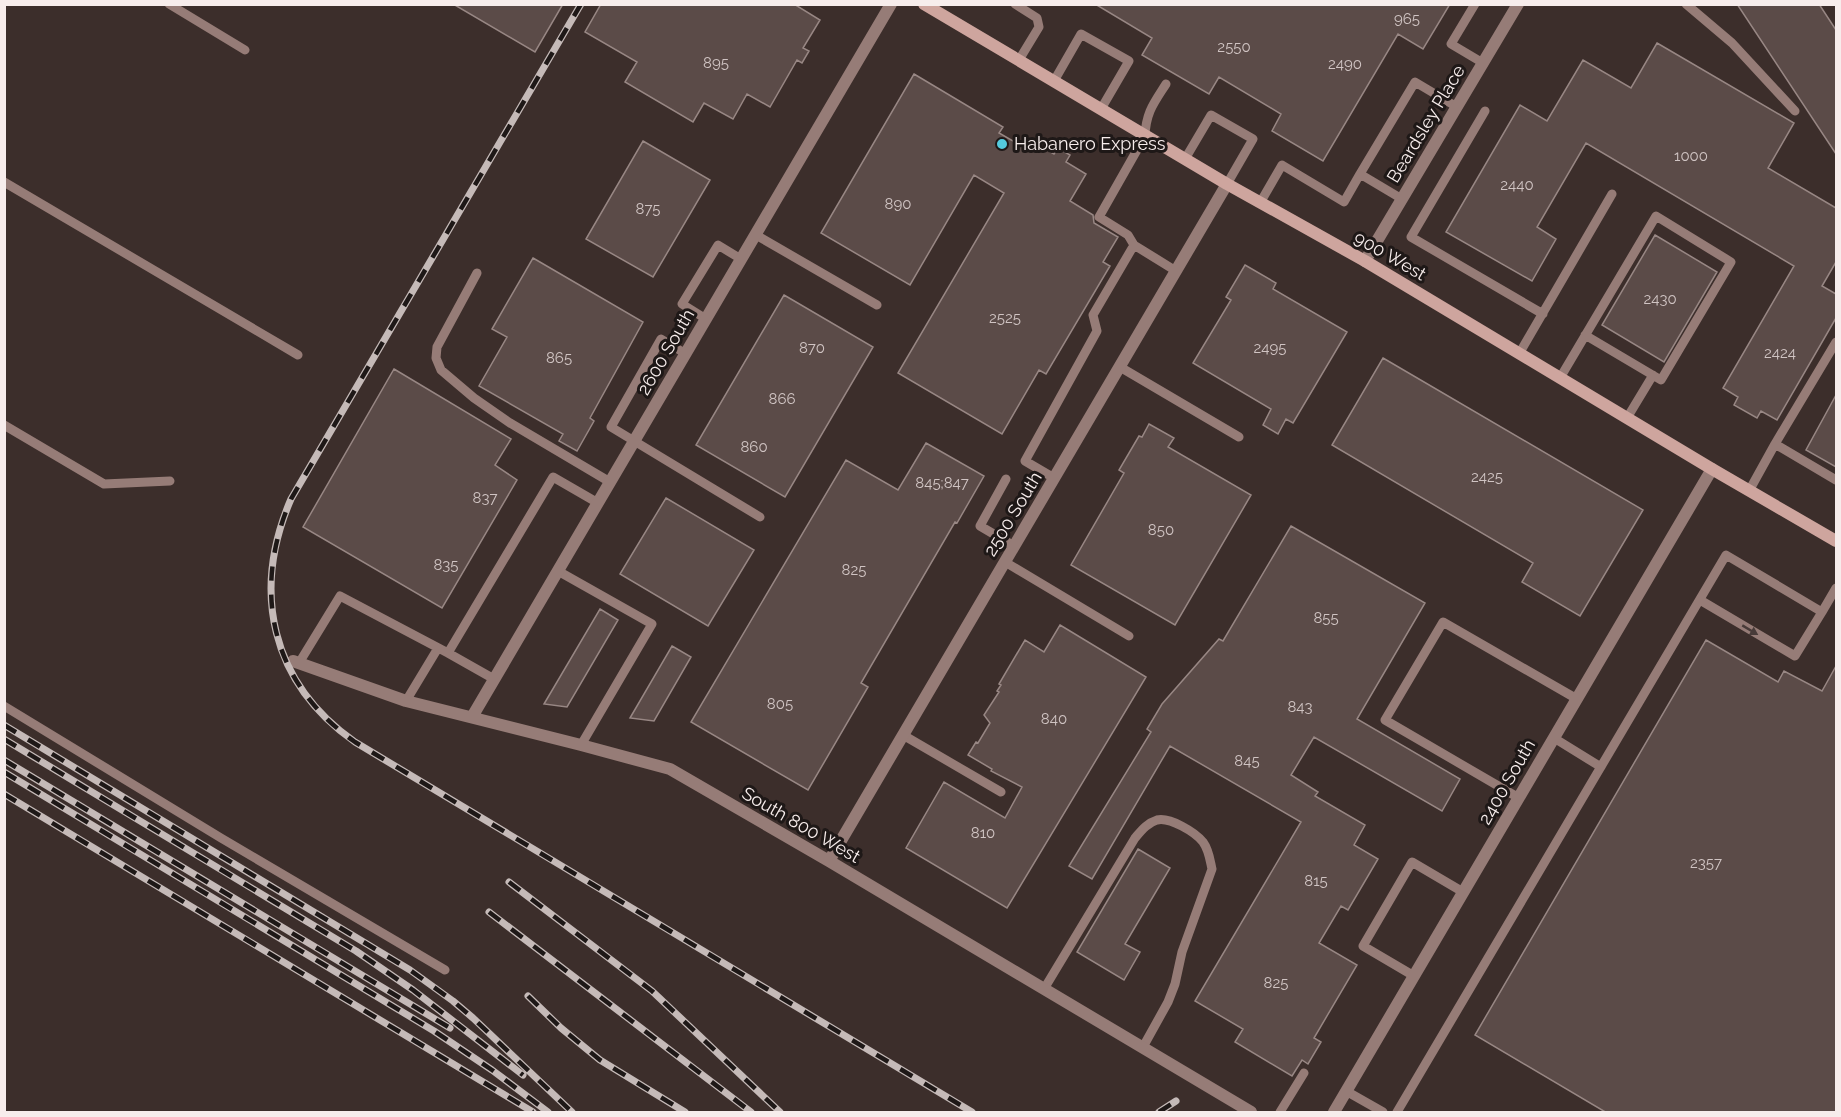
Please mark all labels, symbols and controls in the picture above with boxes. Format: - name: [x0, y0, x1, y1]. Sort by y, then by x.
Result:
- house number: 965: [1394, 10, 1420, 28]
- house number: 2550: [1217, 38, 1251, 56]
- house number: 895: [703, 54, 729, 72]
- house number: 2490: [1328, 55, 1362, 73]
- street label: Beardsley Place: [1382, 61, 1469, 186]
- place label: Habanero Express: [1014, 133, 1166, 154]
- marker: Habanero Express: [995, 137, 1009, 151]
- house number: 1000: [1674, 147, 1708, 165]
- house number: 2440: [1500, 176, 1534, 194]
- house number: 890: [885, 195, 911, 213]
- house number: 875: [636, 200, 660, 218]
- street label: 900 West: [1351, 227, 1430, 285]
- house number: 2430: [1643, 290, 1677, 308]
- street label: 2600 South: [633, 305, 699, 398]
- house number: 2525: [989, 309, 1021, 327]
- house number: 870: [799, 339, 825, 357]
- house number: 2495: [1254, 339, 1286, 357]
- house number: 2424: [1764, 344, 1796, 362]
- house number: 865: [546, 349, 572, 367]
- house number: 866: [769, 390, 796, 408]
- house number: 860: [740, 438, 768, 456]
- street label: 2500 South: [979, 468, 1046, 560]
- house number: 2425: [1471, 468, 1503, 486]
- house number: 845;847: [915, 474, 969, 492]
- house number: 837: [473, 489, 497, 507]
- house number: 850: [1148, 521, 1174, 539]
- house number: 835: [433, 556, 459, 574]
- house number: 825: [842, 561, 866, 579]
- house number: 855: [1313, 609, 1339, 627]
- one-way arrow: [1742, 624, 1758, 635]
- house number: 805: [767, 695, 793, 713]
- house number: 843: [1287, 698, 1313, 716]
- house number: 840: [1041, 710, 1067, 728]
- street label: 2400 South: [1474, 735, 1539, 828]
- house number: 845: [1234, 752, 1260, 770]
- street label: South 800 West: [738, 782, 864, 867]
- house number: 810: [971, 824, 995, 842]
- house number: 2357: [1690, 854, 1722, 872]
- house number: 815: [1304, 872, 1328, 890]
- house number: 825: [1264, 974, 1288, 992]

